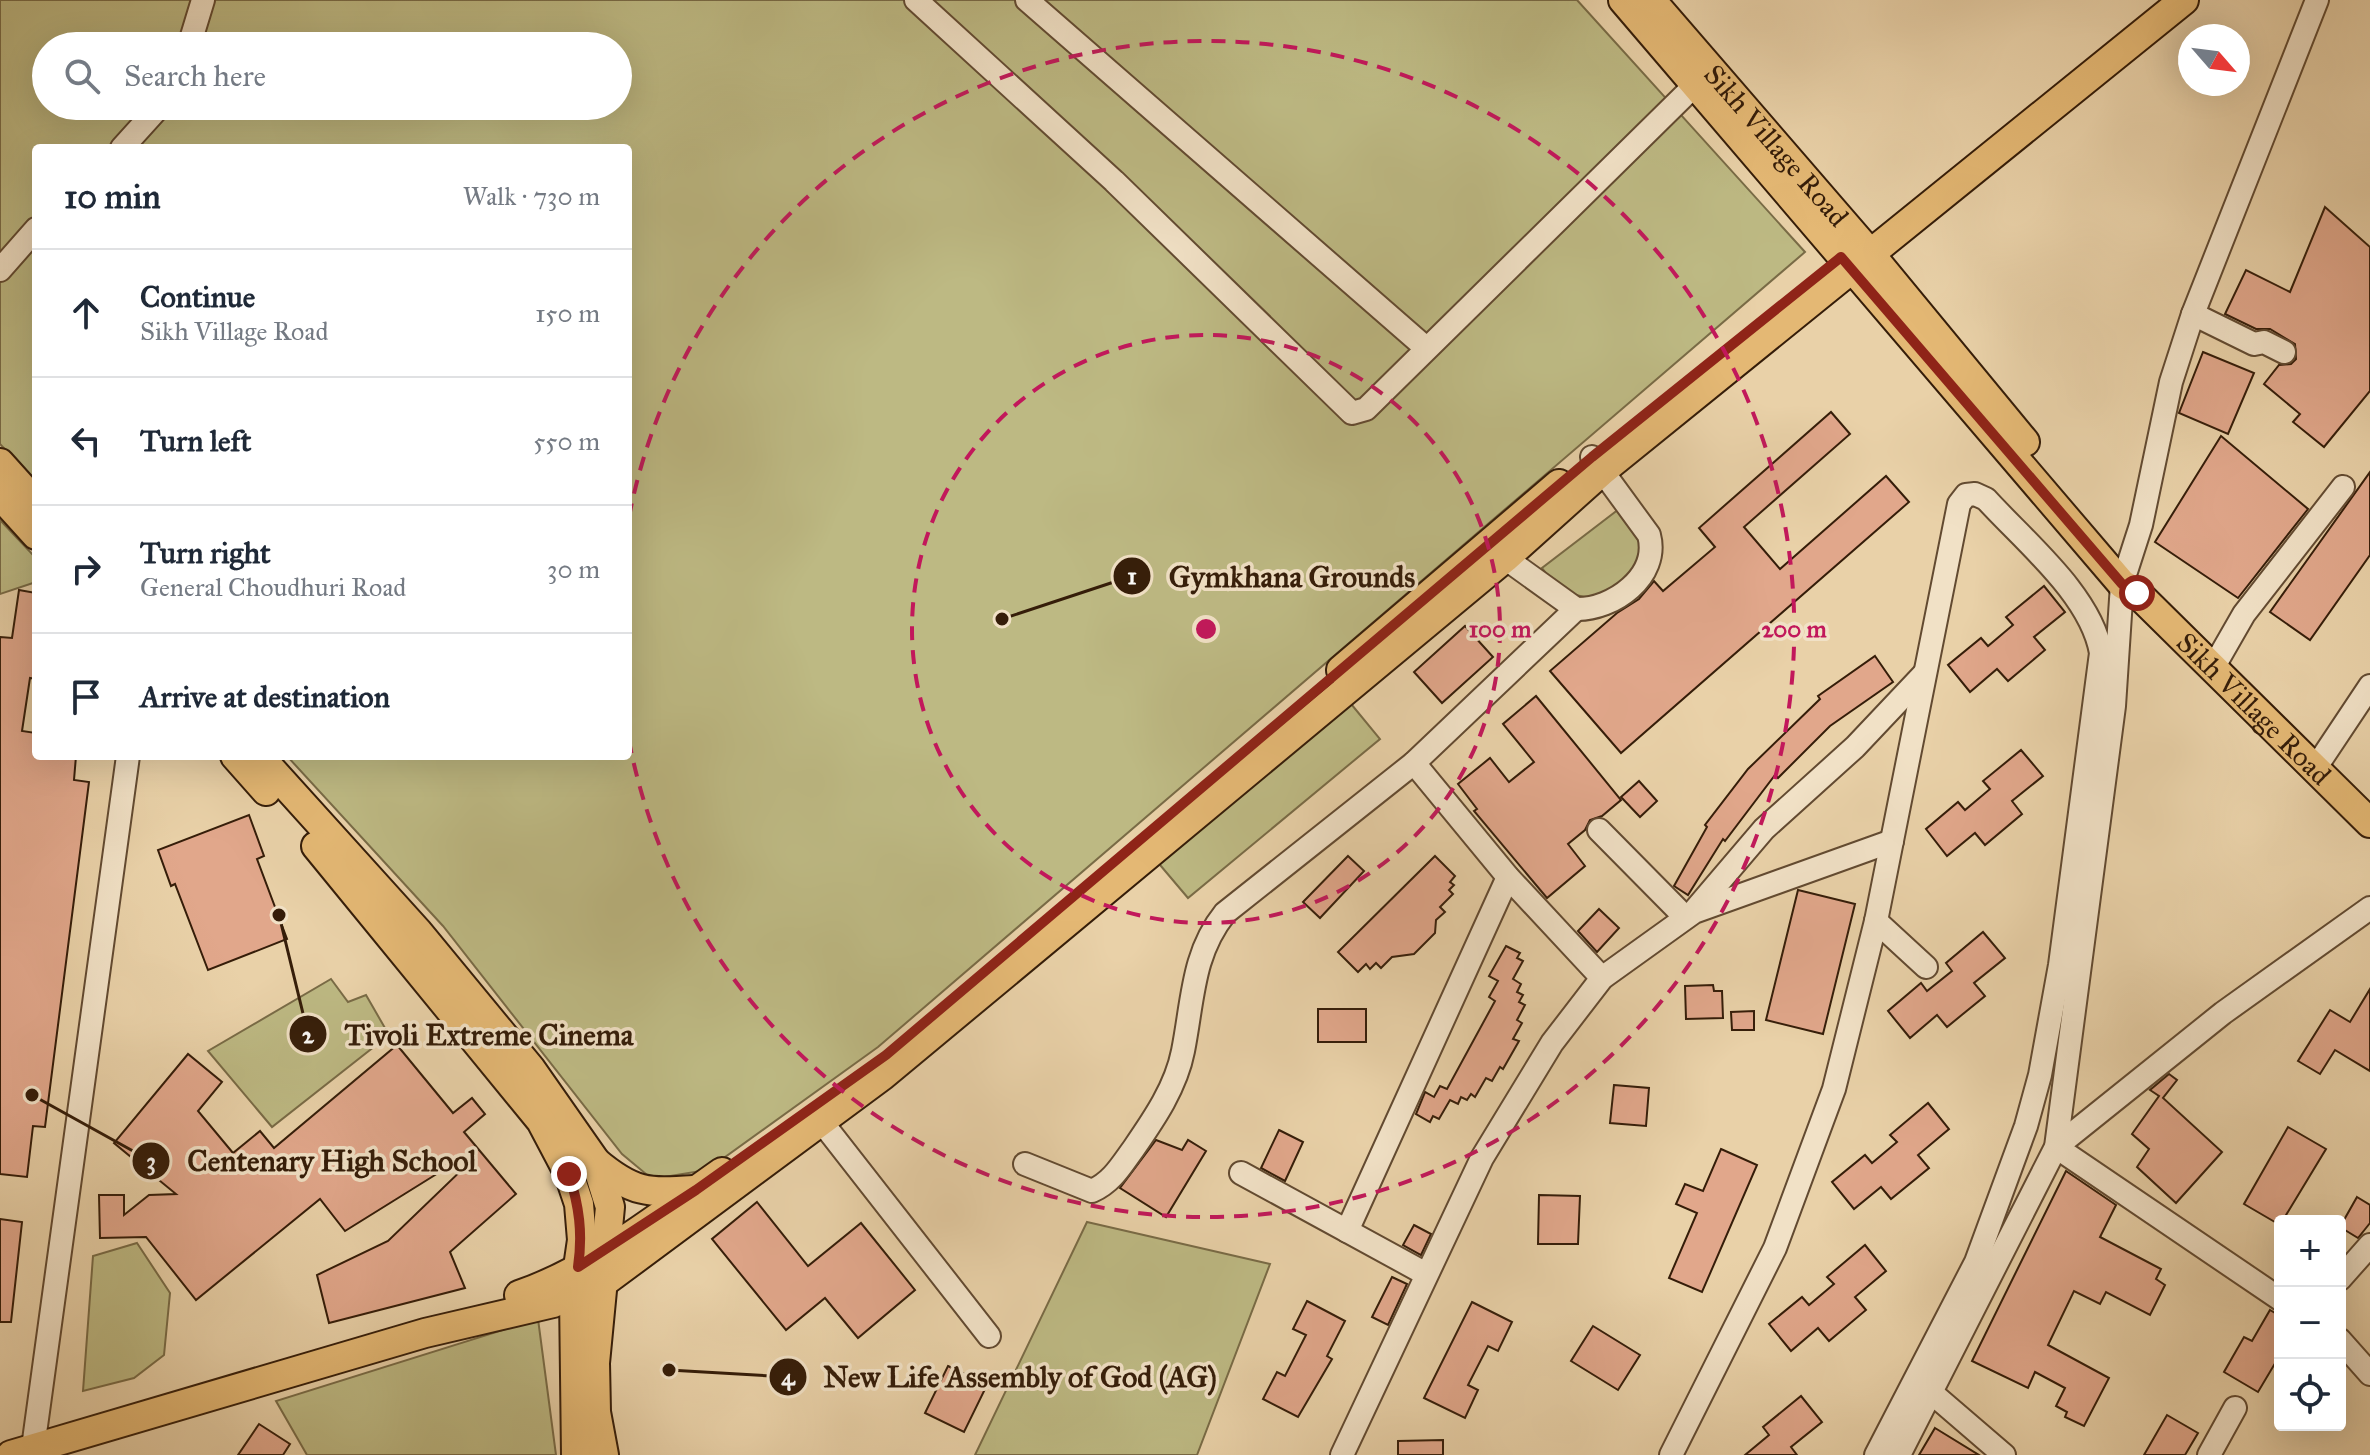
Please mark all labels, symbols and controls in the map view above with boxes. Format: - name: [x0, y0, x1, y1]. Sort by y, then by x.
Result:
- north arrow: [2178, 24, 2250, 96]
- search box: [32, 32, 632, 120]
- icon: search: [60, 54, 104, 98]
- street label: Sikh Village Road: [1697, 57, 1856, 234]
- text: Search here: [124, 58, 266, 94]
- text: 10 min: [64, 176, 161, 217]
- text: Walk · 730 m: [463, 180, 600, 212]
- text: Continue: [140, 279, 255, 315]
- icon: ahead: [64, 291, 108, 335]
- text: 150 m: [535, 297, 600, 329]
- text: Sikh Village Road: [140, 315, 328, 347]
- icon: left: [64, 419, 108, 463]
- text: Turn left: [140, 423, 251, 459]
- text: 550 m: [533, 425, 600, 457]
- text: Turn right: [140, 535, 271, 571]
- icon: right: [64, 547, 108, 591]
- callout: Gymkhana Grounds: [1112, 549, 1431, 603]
- text: 30 m: [547, 553, 600, 585]
- text: Gymkhana Grounds: [1169, 559, 1415, 595]
- text: 1: [1127, 561, 1137, 591]
- text: General Choudhuri Road: [140, 571, 406, 603]
- route start: [2119, 575, 2155, 611]
- text: 100 m: [1469, 614, 1532, 644]
- text: 200 m: [1761, 614, 1827, 644]
- centre of rings: [1192, 615, 1220, 643]
- street label: Sikh Village Road: [2169, 625, 2338, 793]
- icon: arrive: [64, 675, 108, 719]
- text: Arrive at destination: [140, 679, 390, 715]
- callout: Tivoli Extreme Cinema: [288, 1007, 649, 1061]
- text: Tivoli Extreme Cinema: [344, 1017, 635, 1053]
- text: 2: [302, 1020, 315, 1050]
- callout: Centenary High School: [131, 1134, 492, 1188]
- text: Centenary High School: [187, 1143, 478, 1179]
- text: 3: [146, 1146, 156, 1176]
- route end: [551, 1156, 587, 1192]
- map controls: [2274, 1215, 2346, 1431]
- button: +: [2274, 1215, 2346, 1287]
- button: −: [2274, 1287, 2346, 1359]
- callout: New Life Assembly of God (AG): [768, 1350, 1233, 1404]
- text: New Life Assembly of God (AG): [823, 1359, 1217, 1396]
- button: locate: [2274, 1359, 2346, 1431]
- text: 4: [781, 1362, 796, 1392]

